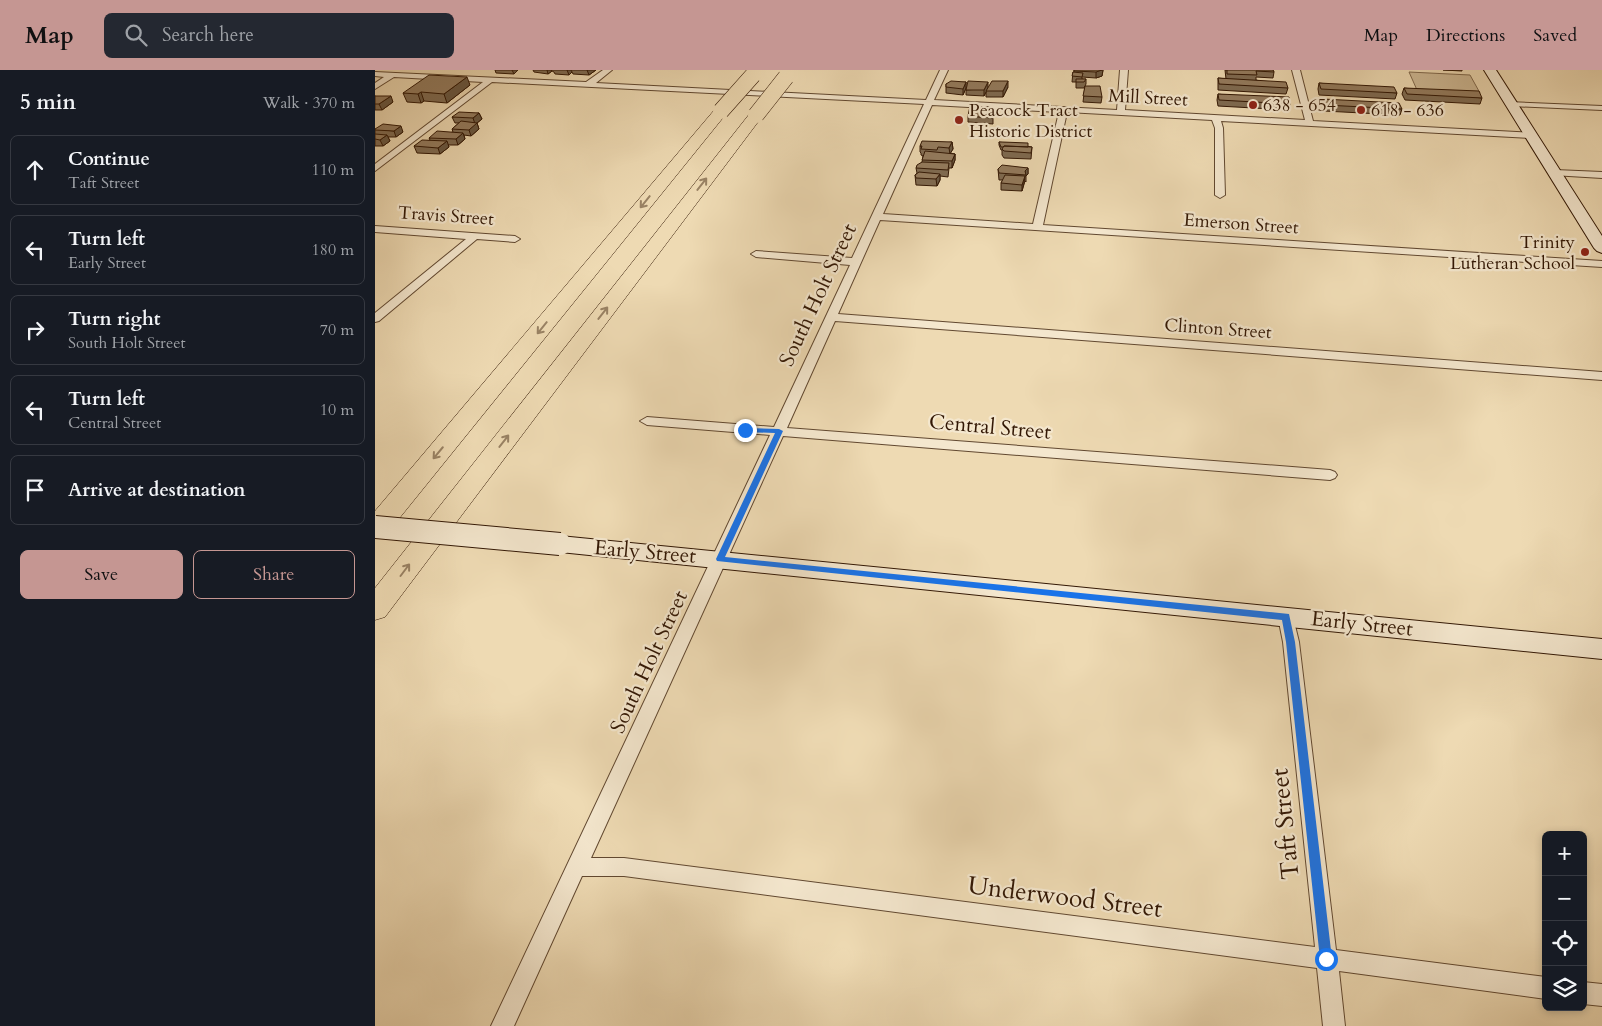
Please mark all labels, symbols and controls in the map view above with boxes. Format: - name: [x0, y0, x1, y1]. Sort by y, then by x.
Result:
- search box: [104, 13, 454, 58]
- text: Map: [25, 19, 74, 52]
- icon: search: [122, 21, 150, 49]
- text: Search here: [162, 22, 254, 48]
- text: Map: [1364, 23, 1398, 48]
- text: Directions: [1426, 23, 1505, 48]
- text: Saved: [1533, 23, 1577, 48]
- street label: Mill Street: [1108, 83, 1189, 113]
- text: 5 min: [20, 88, 76, 117]
- text: Walk · 370 m: [263, 92, 355, 114]
- place label: 638 - 654: [1263, 93, 1336, 118]
- place label: Peacock Tract Historic District: [969, 98, 1092, 144]
- place label: 618 - 636: [1371, 98, 1444, 123]
- marker: 638 - 654: [1247, 99, 1259, 111]
- marker: 618 - 636: [1355, 104, 1367, 116]
- marker: Peacock Tract Historic District: [953, 114, 965, 126]
- text: Continue: [68, 146, 150, 172]
- icon: ahead: [21, 156, 49, 184]
- text: 110 m: [312, 159, 354, 181]
- text: Taft Street: [68, 172, 139, 194]
- one-way arrow: [697, 178, 708, 191]
- one-way arrow: [639, 196, 650, 209]
- street label: Travis Street: [397, 200, 495, 232]
- street label: Emerson Street: [1183, 208, 1300, 241]
- street label: South Holt Street: [772, 219, 864, 371]
- text: Turn left: [68, 226, 145, 252]
- place label: Trinity Lutheran School: [1450, 230, 1575, 276]
- icon: left: [21, 236, 49, 264]
- text: 180 m: [312, 239, 354, 261]
- marker: Trinity Lutheran School: [1579, 246, 1591, 258]
- text: Early Street: [68, 252, 146, 274]
- text: Turn right: [68, 306, 160, 332]
- one-way arrow: [598, 306, 608, 320]
- street label: Clinton Street: [1164, 313, 1273, 345]
- icon: right: [21, 316, 49, 344]
- text: 70 m: [320, 319, 354, 341]
- one-way arrow: [536, 321, 547, 334]
- text: South Holt Street: [68, 332, 186, 354]
- text: Turn left: [68, 386, 145, 412]
- icon: left: [21, 396, 49, 424]
- text: 10 m: [320, 399, 354, 421]
- street label: Central Street: [928, 407, 1053, 447]
- text: Central Street: [68, 412, 161, 434]
- route end: [734, 419, 757, 442]
- one-way arrow: [498, 435, 509, 448]
- one-way arrow: [432, 446, 443, 459]
- icon: arrive: [21, 476, 49, 504]
- text: Arrive at destination: [68, 477, 245, 503]
- street label: Early Street: [593, 533, 698, 571]
- button: Save: [20, 550, 183, 599]
- button: Share: [193, 550, 355, 599]
- one-way arrow: [399, 564, 410, 577]
- street label: South Holt Street: [603, 586, 695, 738]
- street label: Early Street: [1310, 604, 1415, 644]
- street label: Taft Street: [1262, 767, 1308, 881]
- map controls: [1542, 831, 1587, 1011]
- button: +: [1542, 831, 1587, 876]
- street label: Underwood Street: [966, 868, 1164, 926]
- button: −: [1542, 876, 1587, 921]
- button: locate: [1542, 921, 1587, 966]
- route start: [1315, 948, 1338, 971]
- button: layers: [1542, 966, 1587, 1011]

